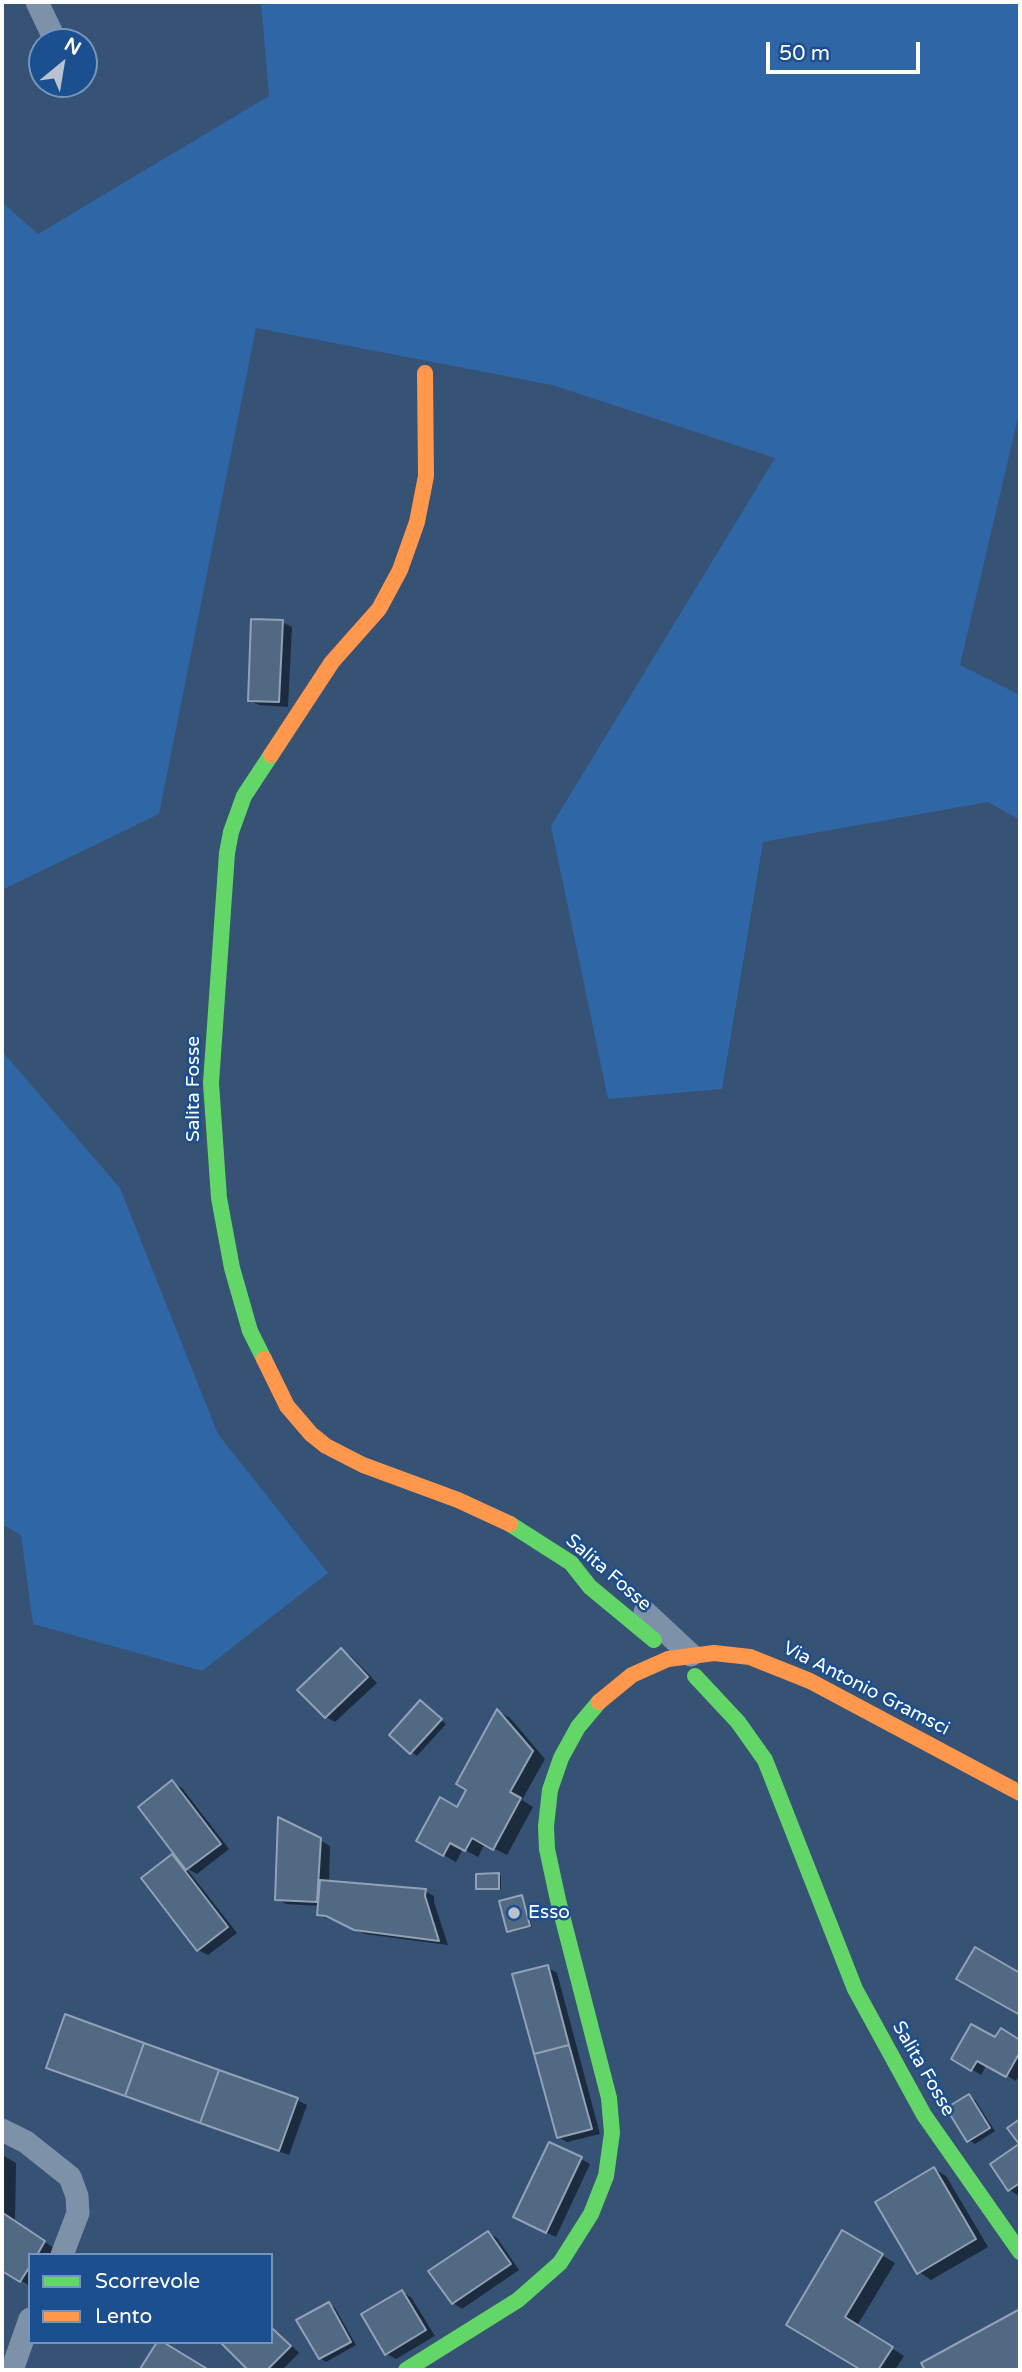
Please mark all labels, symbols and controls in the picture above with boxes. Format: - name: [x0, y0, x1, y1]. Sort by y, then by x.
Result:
- north arrow: [28, 28, 98, 98]
- scale bar: [770, 28, 924, 72]
- text: N: [60, 33, 85, 60]
- text: 50 m: [779, 41, 830, 66]
- street label: Salita Fosse: [183, 1036, 205, 1142]
- street label: Salita Fosse: [560, 1530, 656, 1616]
- street label: Via Antonio Gramsci: [779, 1637, 953, 1741]
- place label: Esso: [528, 1902, 570, 1924]
- marker: Esso: [506, 1905, 522, 1921]
- street label: Salita Fosse: [887, 2017, 959, 2121]
- legend: [28, 2253, 273, 2344]
- text: Scorrevole: [95, 2269, 200, 2294]
- text: Lento: [95, 2304, 152, 2329]

